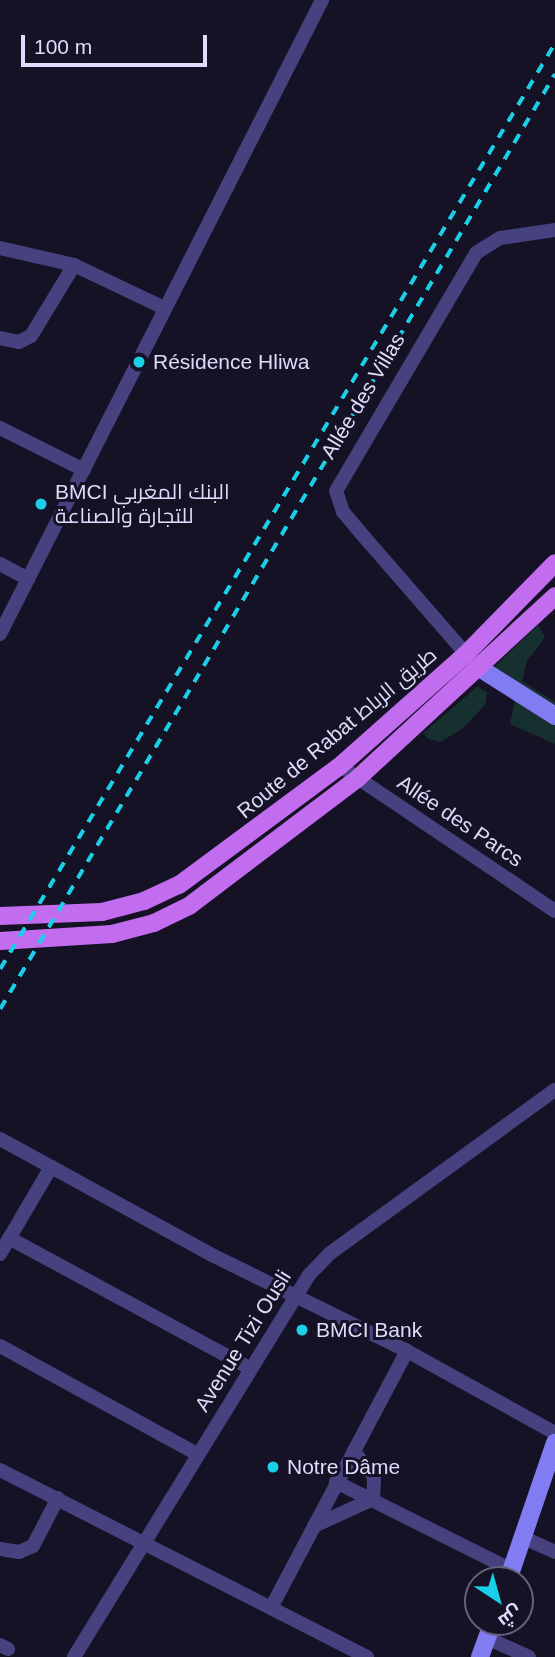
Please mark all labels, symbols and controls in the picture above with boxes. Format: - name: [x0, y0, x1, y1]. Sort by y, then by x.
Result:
- scale bar: [24, 21, 210, 65]
- text: 100 m: [34, 35, 92, 58]
- street label: Allée des Villas: [316, 329, 410, 463]
- place label: Résidence Hliwa: [153, 349, 309, 375]
- marker: Résidence Hliwa: [131, 354, 147, 370]
- place label: BMCI البنك المغربي للتجارة والصناعة: [55, 479, 230, 529]
- marker: BMCI البنك المغربي للتجارة والصناعة: [33, 496, 49, 512]
- street label: Route de Rabat طريق الرباط: [232, 642, 442, 824]
- street label: Allée des Parcs: [392, 770, 528, 872]
- street label: Avenue Tizi Ousli: [189, 1266, 297, 1416]
- place label: BMCI Bank: [316, 1317, 422, 1343]
- marker: BMCI Bank: [294, 1322, 310, 1338]
- place label: Notre Dâme: [287, 1454, 400, 1480]
- marker: Notre Dâme: [265, 1459, 281, 1475]
- north arrow: [464, 1566, 534, 1636]
- text: ش: [494, 1601, 527, 1632]

